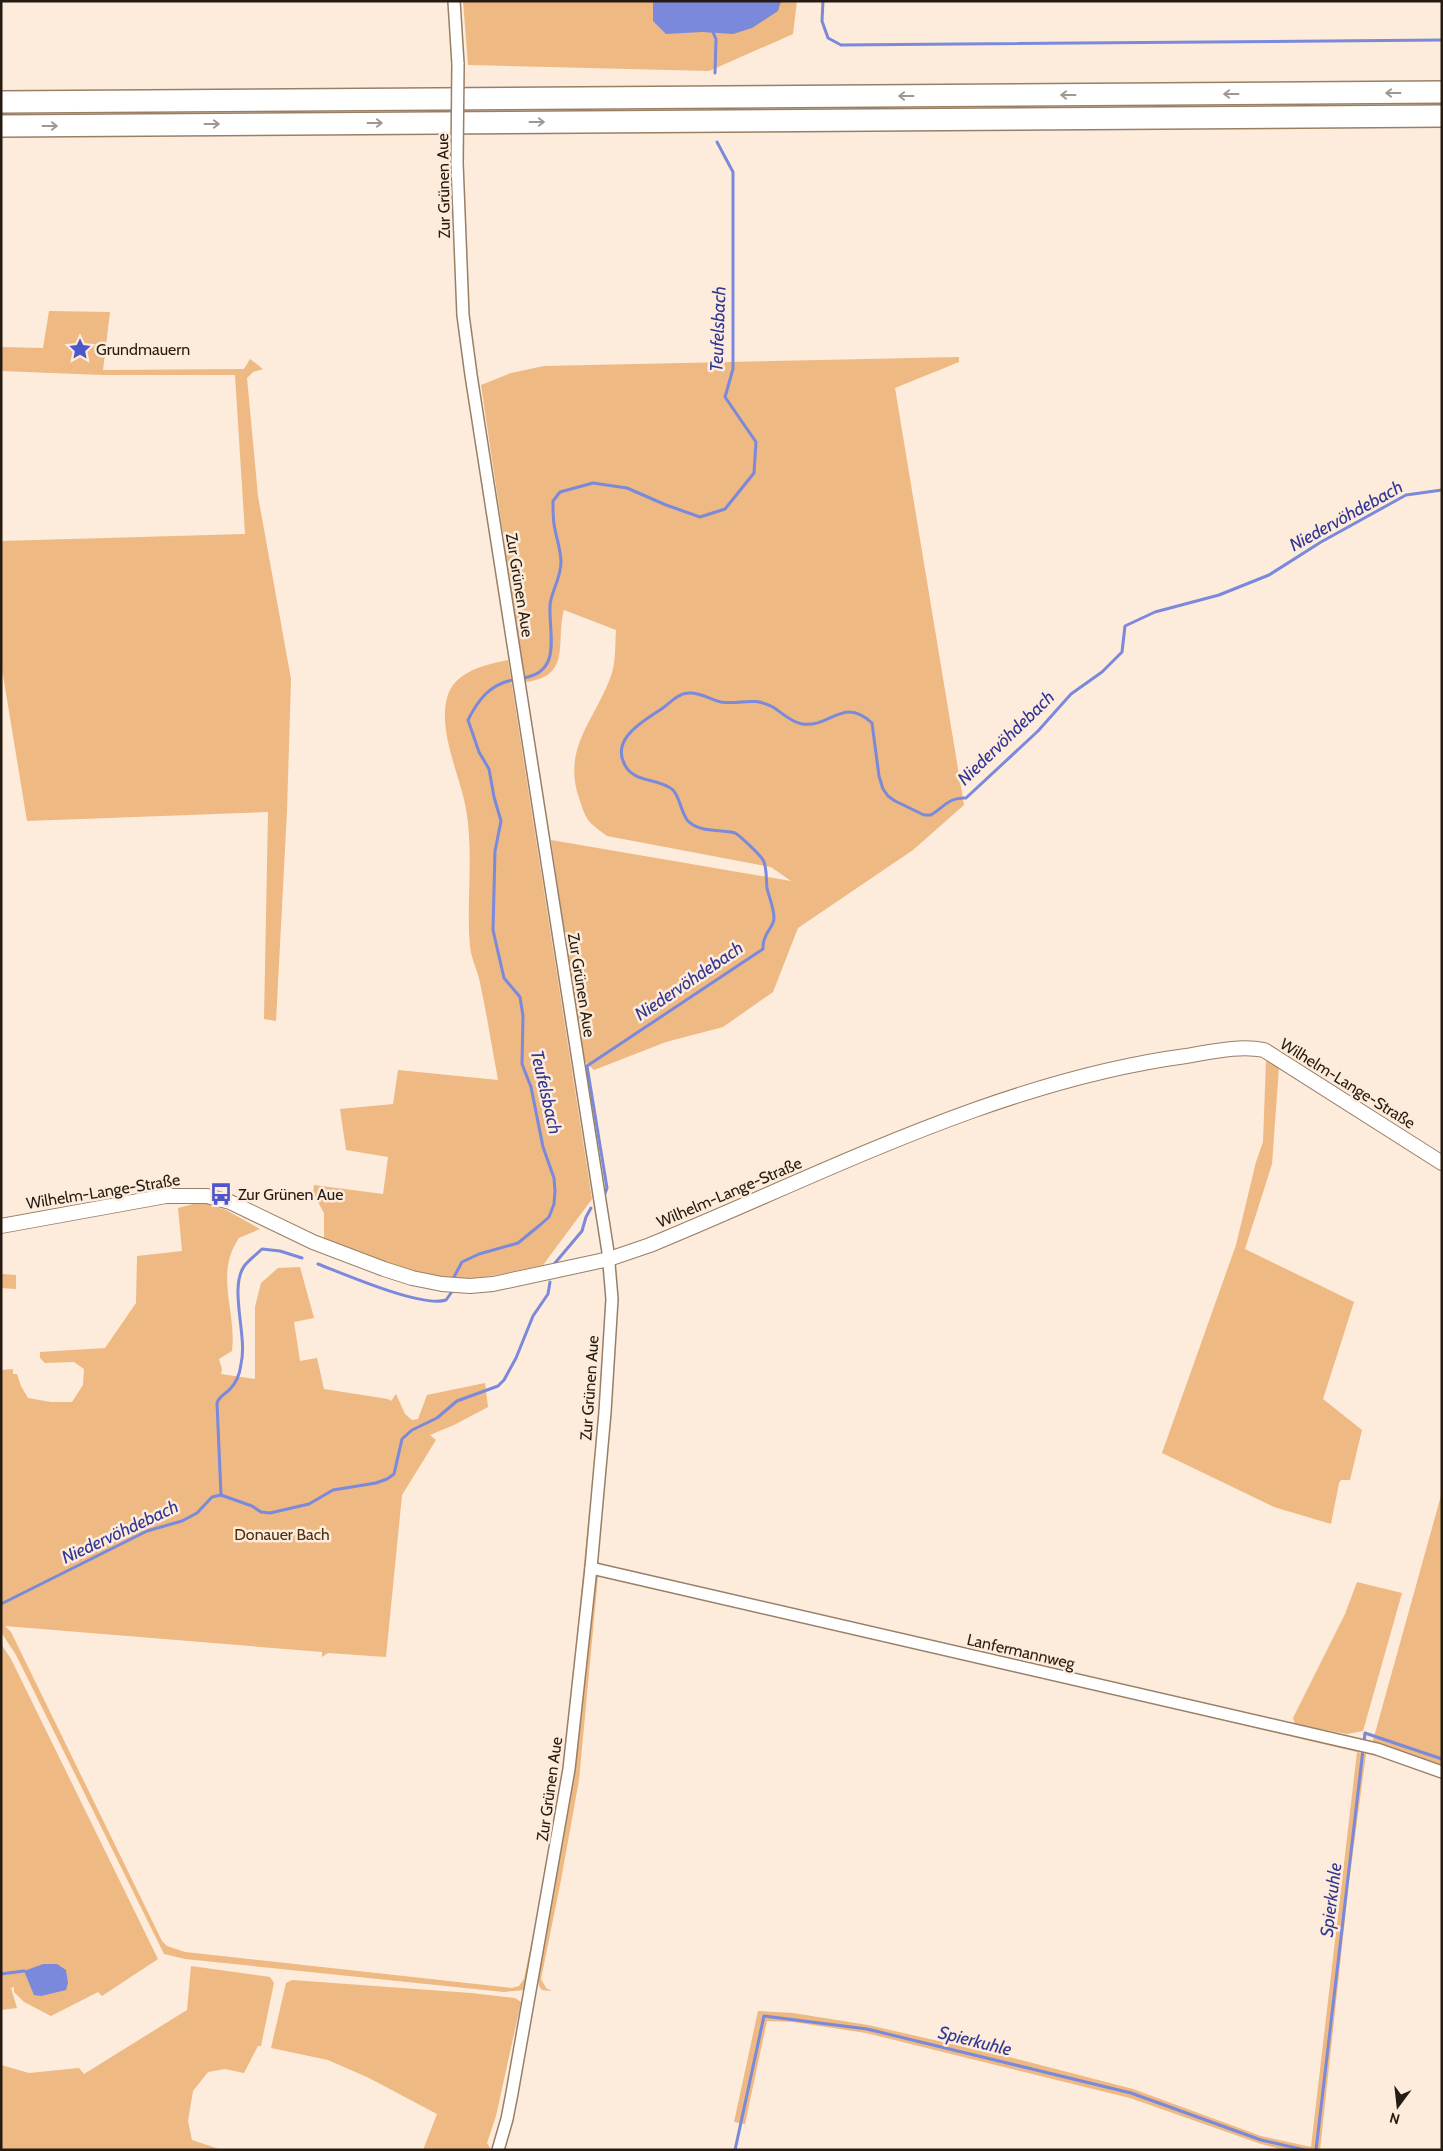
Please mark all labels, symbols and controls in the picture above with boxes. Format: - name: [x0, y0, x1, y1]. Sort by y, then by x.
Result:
- one-way arrow: [1385, 88, 1402, 98]
- one-way arrow: [1223, 89, 1239, 99]
- one-way arrow: [1060, 90, 1076, 100]
- one-way arrow: [898, 92, 914, 101]
- one-way arrow: [529, 117, 545, 127]
- one-way arrow: [366, 118, 383, 128]
- one-way arrow: [204, 119, 220, 129]
- one-way arrow: [42, 121, 58, 131]
- street label: Zur Grünen Aue: [433, 133, 454, 239]
- water label: Teufelsbach: [706, 286, 730, 372]
- place icon: Grundmauern: [67, 336, 93, 362]
- place label: Grundmauern: [96, 340, 190, 359]
- water label: Niedervöhdebach: [1285, 476, 1407, 556]
- street label: Zur Grünen Aue: [502, 532, 537, 639]
- water label: Niedervöhdebach: [953, 686, 1059, 790]
- street label: Zur Grünen Aue: [564, 932, 599, 1039]
- water label: Niedervöhdebach: [631, 937, 747, 1025]
- street label: Wilhelm-Lange-Straße: [1277, 1034, 1419, 1133]
- water label: Teufelsbach: [526, 1048, 566, 1136]
- street label: Wilhelm-Lange-Straße: [654, 1153, 804, 1232]
- street label: Wilhelm-Lange-Straße: [25, 1170, 181, 1213]
- bus stop icon: Zur Grünen Aue: [208, 1181, 234, 1207]
- place label: Zur Grünen Aue: [238, 1185, 343, 1204]
- street label: Zur Grünen Aue: [576, 1335, 603, 1441]
- water label: Niedervöhdebach: [58, 1495, 182, 1569]
- park label: Donauer Bach: [234, 1525, 330, 1544]
- street label: Lanfermannweg: [965, 1630, 1078, 1673]
- street label: Zur Grünen Aue: [533, 1736, 566, 1843]
- water label: Spierkuhle: [1316, 1862, 1346, 1938]
- water label: Spierkuhle: [936, 2021, 1014, 2061]
- north arrow: [1373, 2081, 1423, 2131]
- text: N: [1388, 2109, 1402, 2129]

